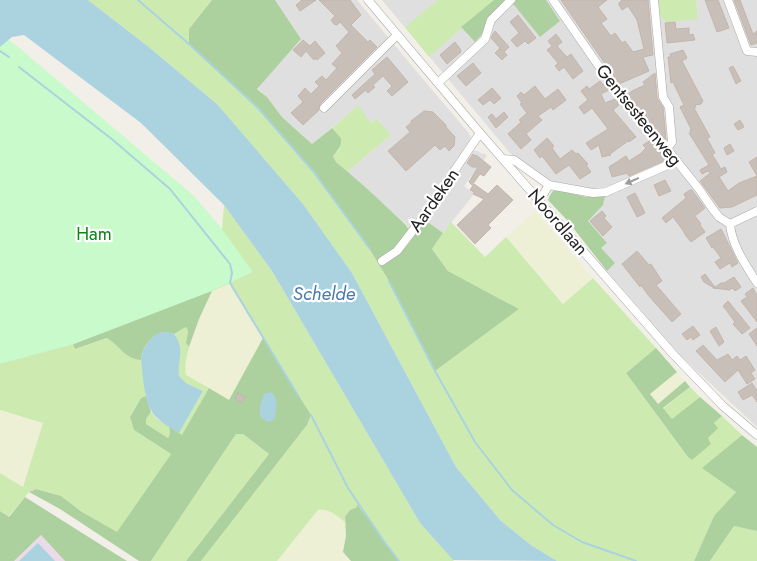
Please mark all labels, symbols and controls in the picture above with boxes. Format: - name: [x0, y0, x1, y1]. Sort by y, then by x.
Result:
- street label: Gentsesteenweg: [590, 58, 688, 172]
- street label: Aardeken: [403, 163, 465, 237]
- one-way arrow: [625, 177, 639, 185]
- street label: Noordlaan: [522, 183, 594, 261]
- park label: Ham: [76, 221, 112, 247]
- water label: Schelde: [293, 280, 356, 307]

